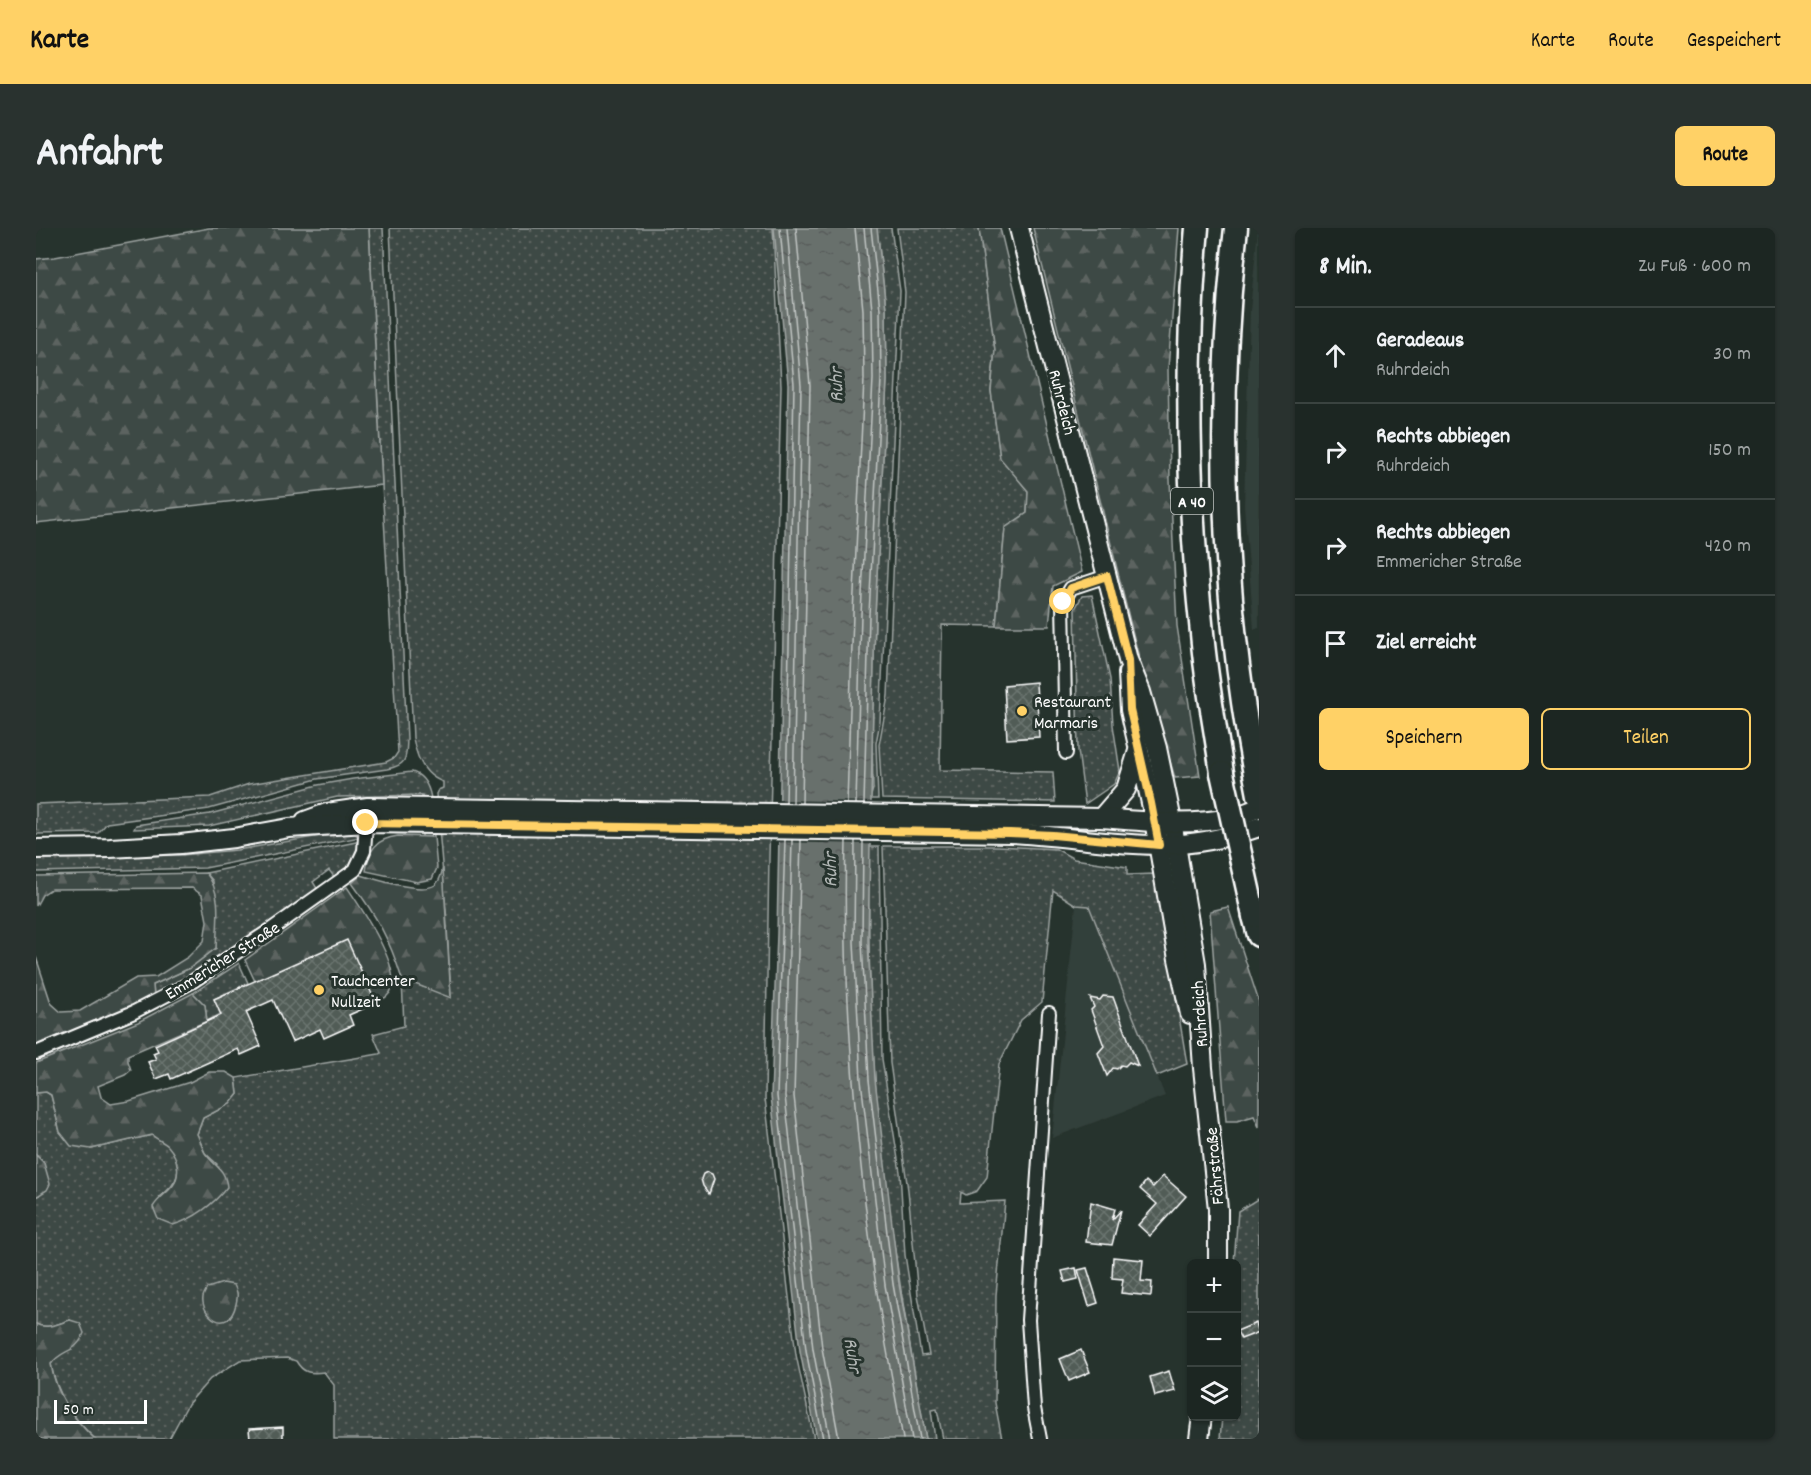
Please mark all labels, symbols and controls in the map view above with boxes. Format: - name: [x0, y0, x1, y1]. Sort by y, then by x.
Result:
- text: Karte: [30, 22, 89, 62]
- text: Karte: [1531, 27, 1575, 57]
- text: Route: [1608, 27, 1654, 57]
- text: Gespeichert: [1687, 27, 1781, 57]
- text: Anfahrt: [36, 126, 163, 186]
- button: Route: [1675, 126, 1775, 186]
- text: 8 Min.: [1319, 249, 1372, 286]
- text: Zu Fuß · 600 m: [1638, 253, 1751, 281]
- text: Geradeaus: [1376, 326, 1464, 357]
- icon: ahead: [1319, 339, 1352, 372]
- text: 30 m: [1713, 341, 1751, 369]
- text: Ruhrdeich: [1376, 357, 1450, 385]
- water label: Ruhr: [824, 365, 852, 403]
- street label: Ruhrdeich: [1040, 367, 1081, 438]
- text: Rechts abbiegen: [1376, 422, 1510, 453]
- icon: right: [1319, 435, 1352, 468]
- text: 150 m: [1708, 437, 1751, 465]
- text: Ruhrdeich: [1376, 453, 1450, 481]
- road number: A 40: [1171, 488, 1213, 514]
- text: Rechts abbiegen: [1376, 518, 1510, 549]
- icon: right: [1319, 531, 1352, 564]
- text: 420 m: [1705, 533, 1751, 561]
- text: Emmericher Straße: [1376, 549, 1522, 577]
- route start: [1049, 588, 1075, 614]
- icon: arrive: [1319, 627, 1352, 660]
- text: Ziel erreicht: [1376, 628, 1476, 659]
- place label: Restaurant Marmaris: [1034, 691, 1112, 737]
- marker: Restaurant Marmaris: [1015, 704, 1029, 718]
- button: Speichern: [1319, 708, 1529, 770]
- button: Teilen: [1541, 708, 1751, 770]
- route end: [352, 809, 378, 835]
- water label: Ruhr: [818, 850, 846, 888]
- street label: Emmericher Straße: [161, 917, 286, 1007]
- place label: Tauchcenter Nullzeit: [331, 970, 415, 1016]
- street label: Ruhrdeich: [1187, 980, 1216, 1048]
- marker: Tauchcenter Nullzeit: [312, 983, 326, 997]
- street label: Fährstraße: [1201, 1126, 1232, 1206]
- map controls: [1187, 1259, 1241, 1421]
- button: +: [1187, 1259, 1241, 1313]
- button: −: [1187, 1313, 1241, 1367]
- water label: Ruhr: [834, 1336, 868, 1377]
- button: layers: [1187, 1367, 1241, 1421]
- scale bar: [54, 1397, 147, 1424]
- text: 50 m: [63, 1399, 94, 1422]

